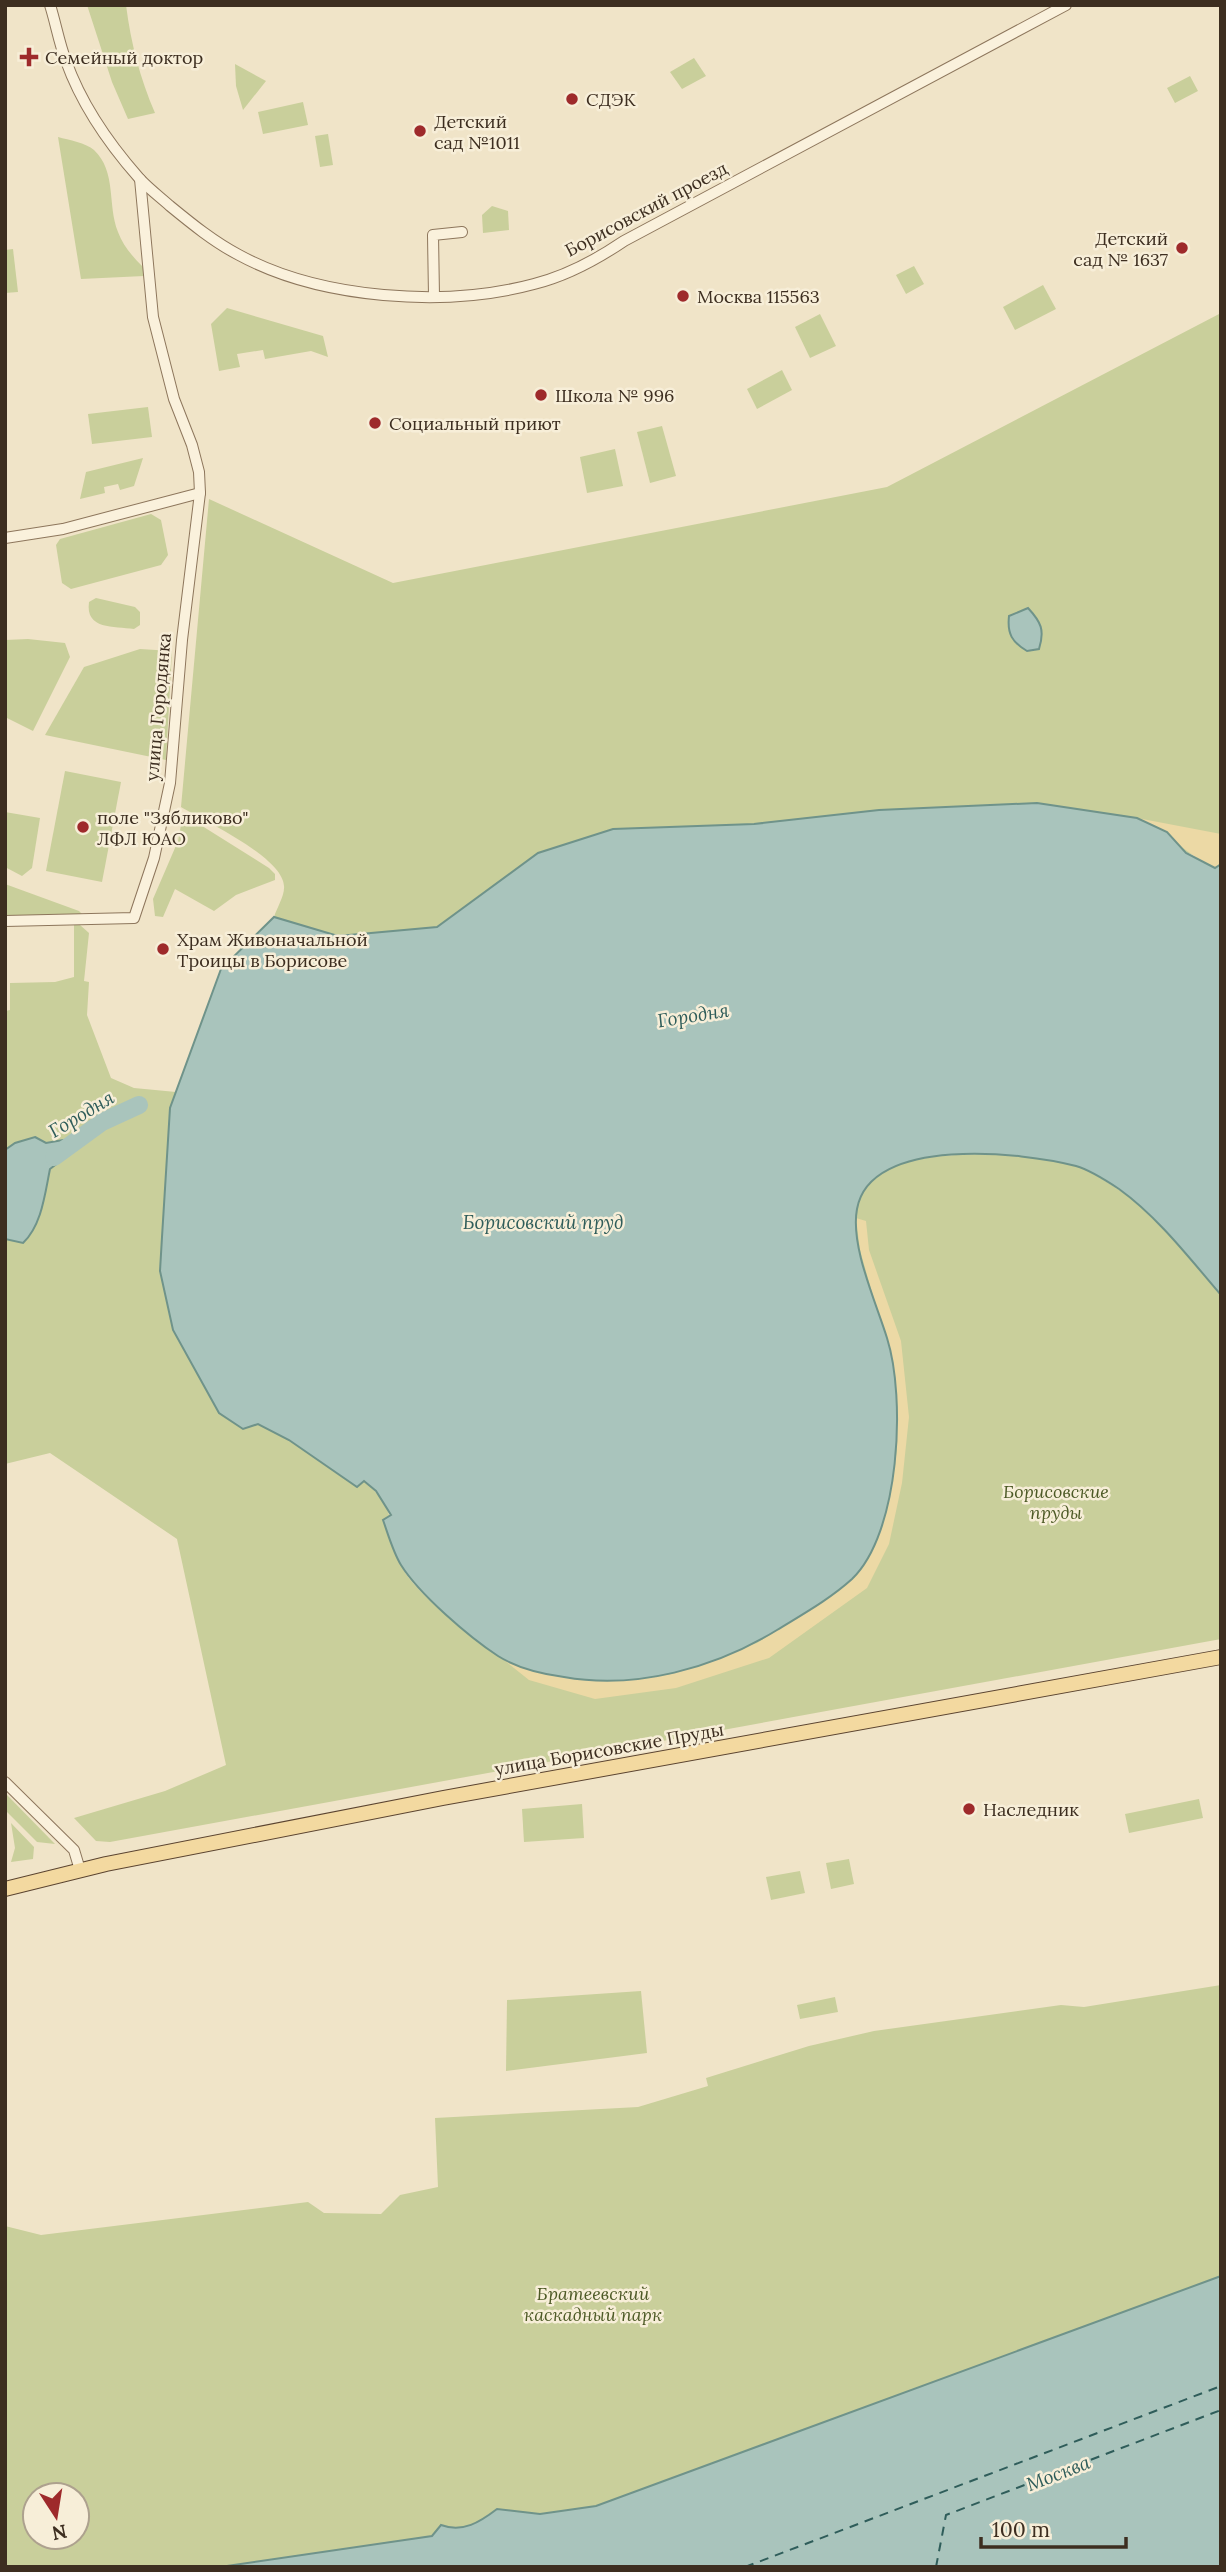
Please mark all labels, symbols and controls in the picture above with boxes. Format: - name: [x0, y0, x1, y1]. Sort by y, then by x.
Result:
- place label: Семейный доктор: [45, 46, 203, 69]
- marker: Семейный доктор: [19, 47, 39, 67]
- place label: СДЭК: [586, 88, 636, 111]
- marker: СДЭК: [564, 91, 580, 107]
- place label: Детский сад №1011: [434, 110, 520, 154]
- marker: Детский сад №1011: [412, 123, 428, 139]
- street label: Борисовский проезд: [561, 156, 731, 262]
- place label: Детский сад № 1637: [1073, 227, 1168, 271]
- marker: Детский сад № 1637: [1174, 240, 1190, 256]
- place label: Москва 115563: [697, 285, 820, 308]
- marker: Москва 115563: [675, 288, 691, 304]
- place label: Школа № 996: [555, 384, 674, 407]
- marker: Школа № 996: [533, 387, 549, 403]
- place label: Социальный приют: [389, 412, 561, 435]
- marker: Социальный приют: [367, 415, 383, 431]
- street label: улица Городянка: [140, 632, 176, 782]
- place label: поле "Зябликово" ЛФЛ ЮАО: [97, 806, 249, 850]
- marker: поле "Зябликово" ЛФЛ ЮАО: [75, 819, 91, 835]
- place label: Храм Живоначальной Троицы в Борисове: [177, 928, 368, 972]
- marker: Храм Живоначальной Троицы в Борисове: [155, 941, 171, 957]
- water label: Городня: [655, 997, 731, 1033]
- water label: Городня: [44, 1085, 118, 1143]
- water label: Борисовский пруд: [463, 1210, 623, 1234]
- park label: Борисовские пруды: [1003, 1480, 1109, 1524]
- street label: улица Борисовские Пруды: [493, 1717, 725, 1781]
- place label: Наследник: [983, 1798, 1079, 1821]
- marker: Наследник: [961, 1801, 977, 1817]
- park label: Братеевский каскадный парк: [524, 2282, 662, 2326]
- water label: Москва: [1023, 2450, 1094, 2496]
- north arrow: [21, 2481, 91, 2551]
- scale bar: [981, 2506, 1126, 2550]
- text: 100 m: [992, 2516, 1050, 2543]
- text: N: [50, 2519, 69, 2546]

